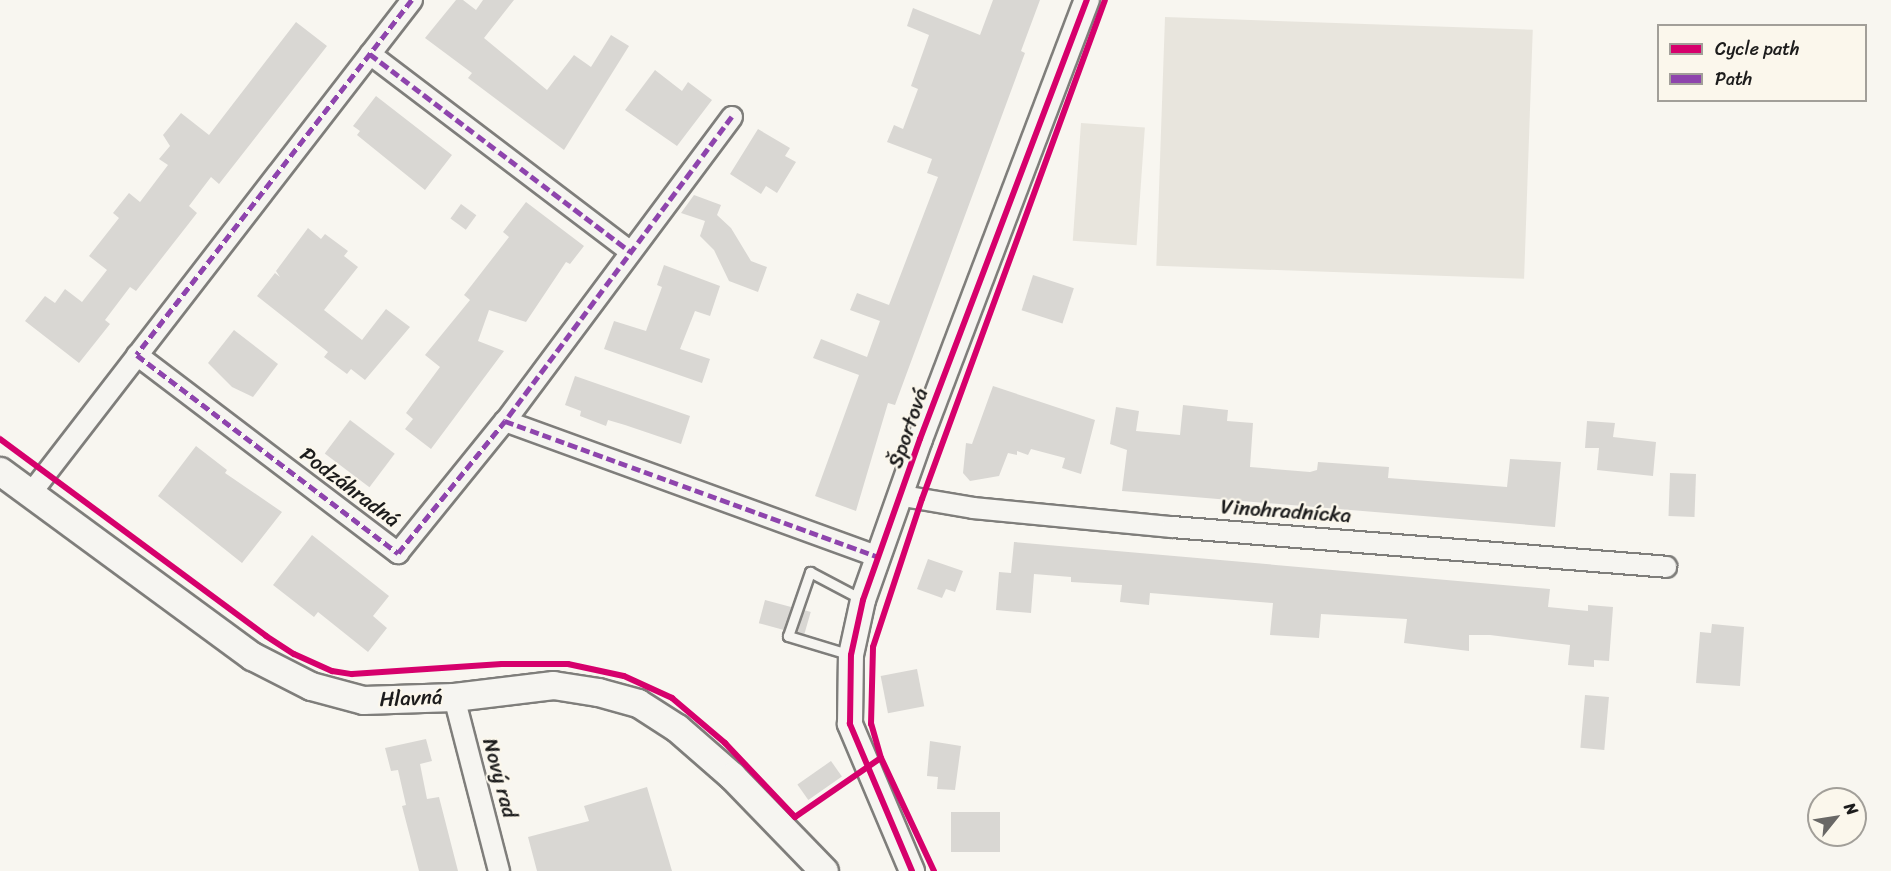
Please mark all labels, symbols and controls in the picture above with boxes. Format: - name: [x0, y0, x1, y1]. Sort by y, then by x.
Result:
- legend: [1657, 24, 1867, 102]
- text: Cycle path: [1715, 33, 1799, 65]
- text: Path: [1715, 63, 1752, 95]
- street label: Športová: [883, 385, 933, 471]
- street label: Podzáhradná: [295, 441, 405, 533]
- street label: Vinohradnícka: [1220, 494, 1352, 528]
- street label: Hlavná: [379, 684, 443, 712]
- street label: Nový rad: [477, 735, 523, 821]
- north arrow: [1807, 787, 1867, 847]
- text: N: [1836, 797, 1867, 821]

